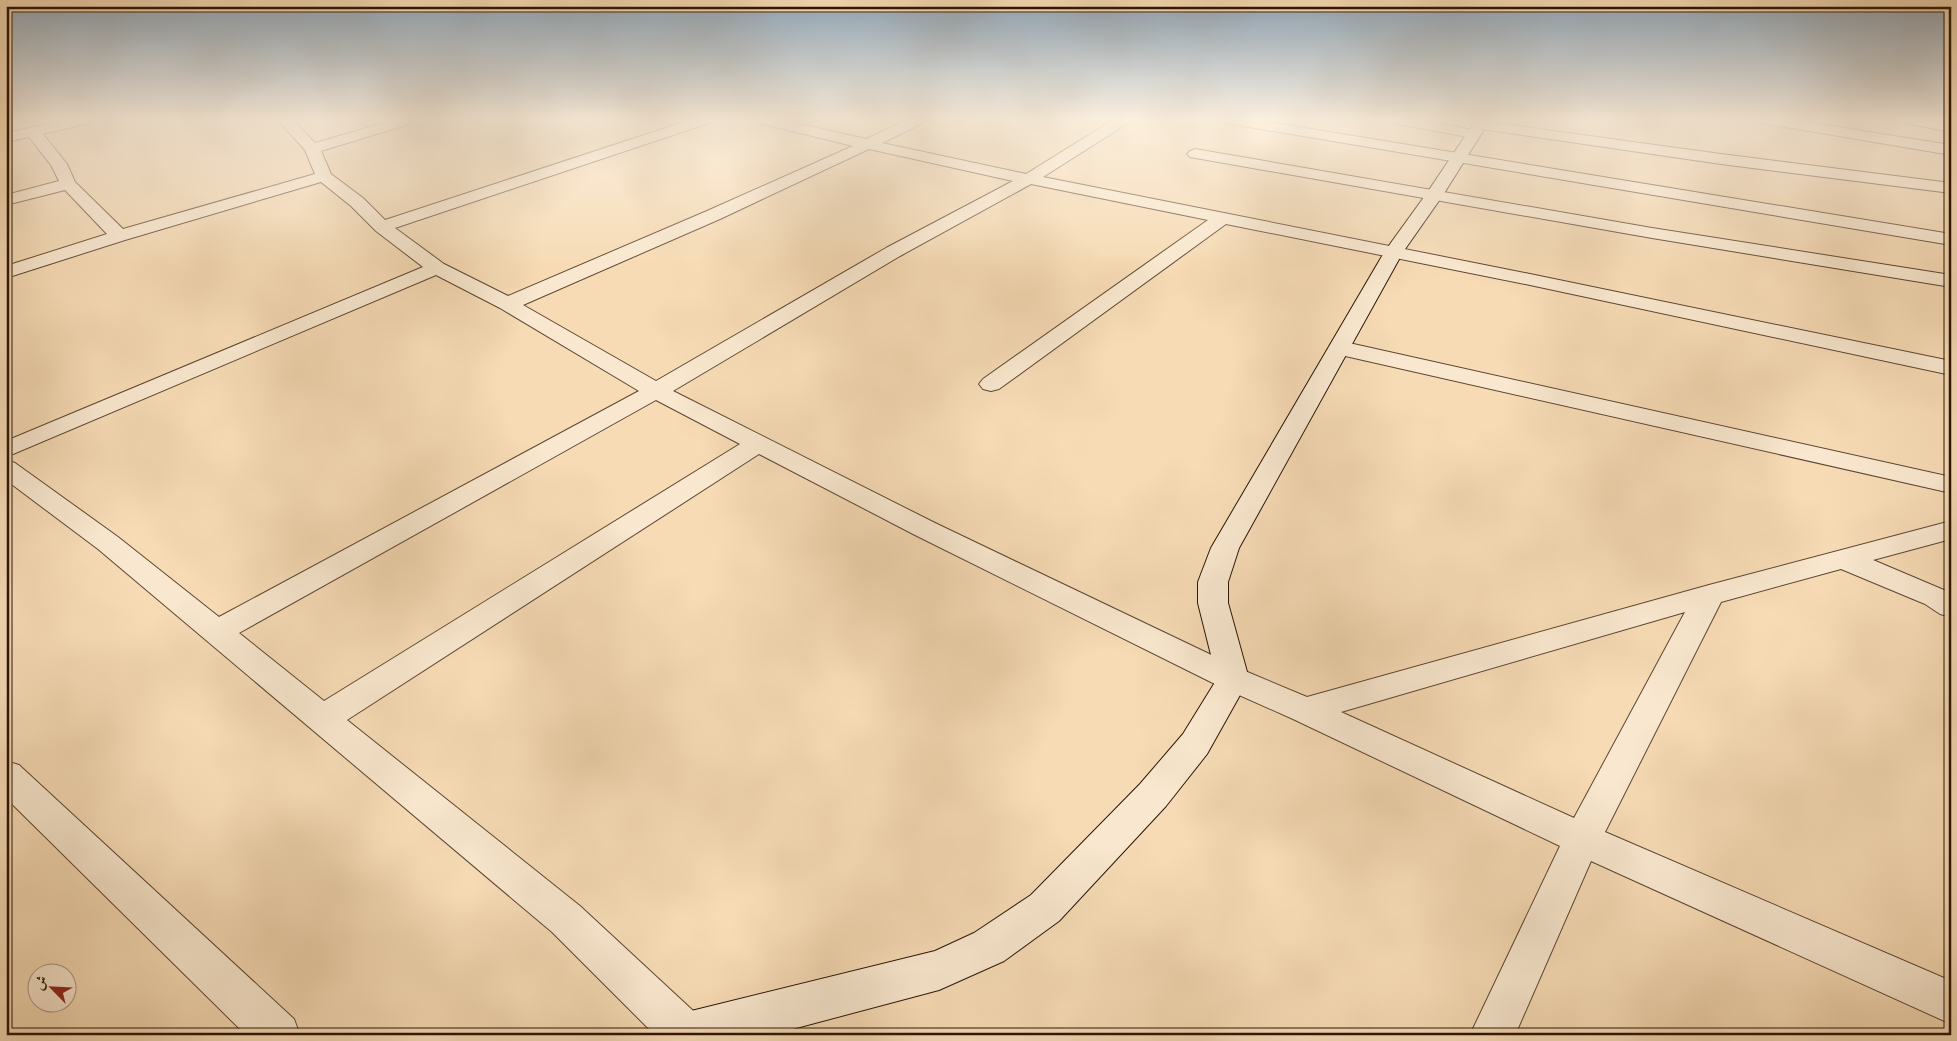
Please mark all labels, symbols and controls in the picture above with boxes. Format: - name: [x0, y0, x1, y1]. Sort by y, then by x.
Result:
- north arrow: [28, 964, 78, 1014]
- text: ش: [29, 973, 51, 993]

